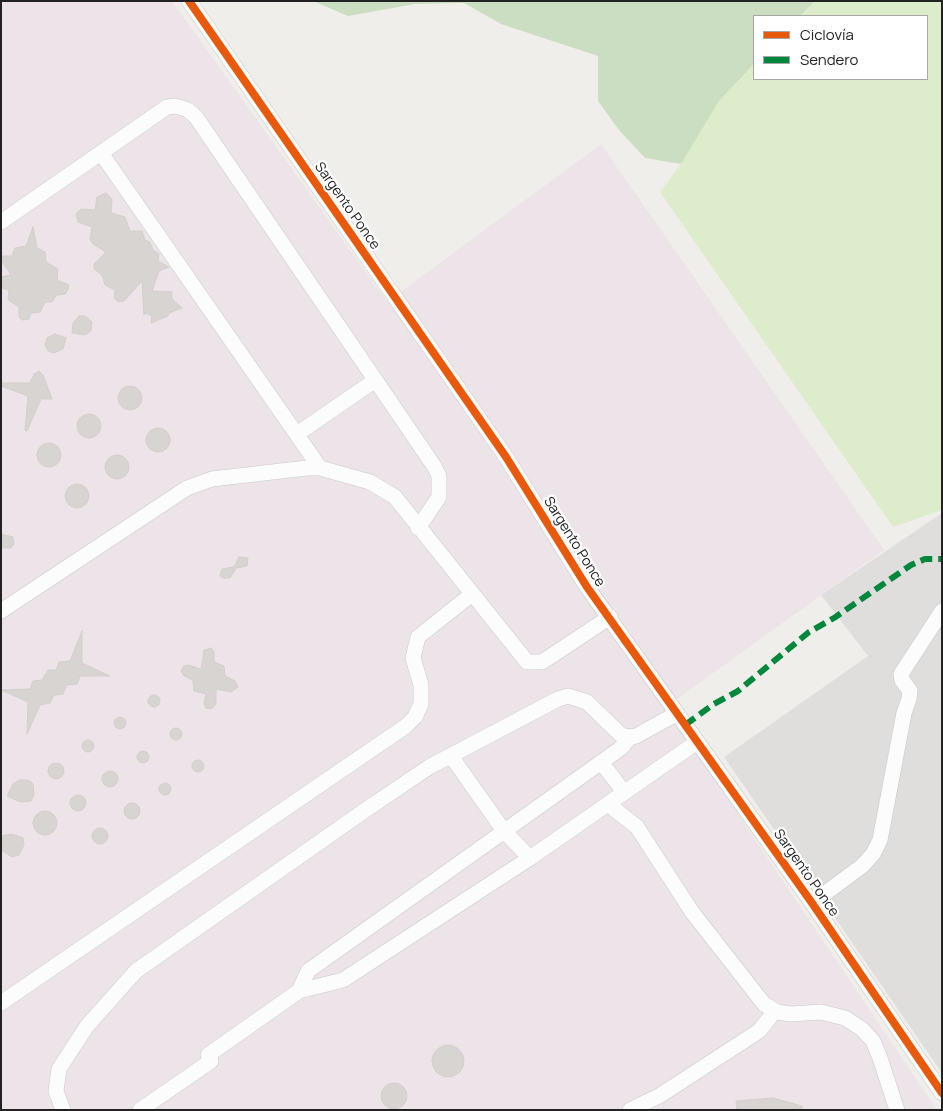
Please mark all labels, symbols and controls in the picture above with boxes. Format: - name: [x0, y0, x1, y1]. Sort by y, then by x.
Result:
- legend: [753, 15, 928, 80]
- text: Ciclovía: [800, 24, 854, 45]
- text: Sendero: [800, 49, 858, 70]
- street label: Sargento Ponce: [311, 159, 383, 253]
- street label: Sargento Ponce: [540, 494, 608, 590]
- street label: Sargento Ponce: [770, 826, 842, 920]

